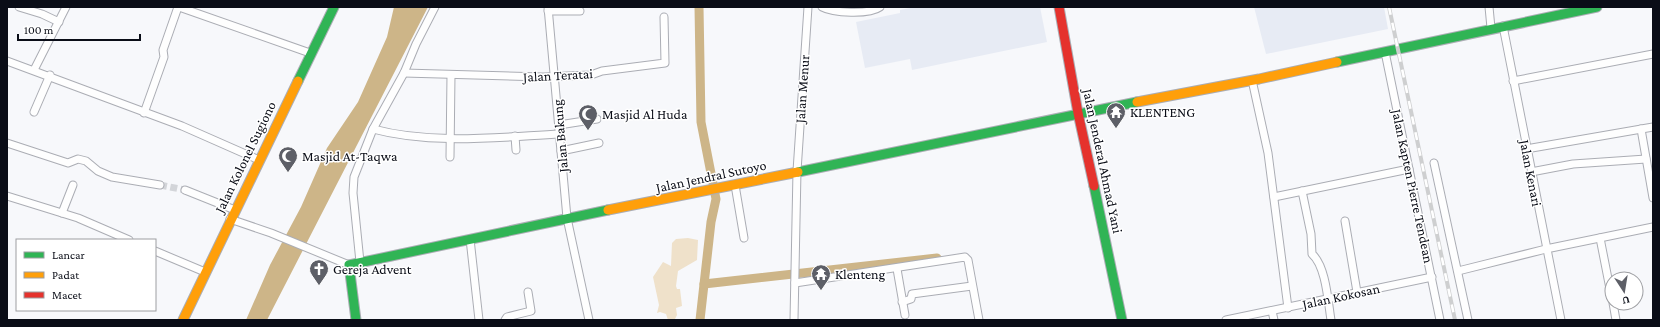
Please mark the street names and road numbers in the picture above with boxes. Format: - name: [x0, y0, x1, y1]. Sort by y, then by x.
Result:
- street label: Jalan Menur: [791, 54, 812, 126]
- street label: Jalan Teratai: [521, 65, 594, 85]
- street label: Jalan Jenderal Ahmad Yani: [1079, 85, 1126, 235]
- street label: Jalan Kolonel Sugiono: [210, 99, 279, 217]
- street label: Jalan Bakung: [549, 99, 571, 175]
- street label: Jalan Kapten Pierre Tendean: [1388, 106, 1437, 265]
- street label: Jalan Kenari: [1516, 136, 1545, 208]
- street label: Jalan Jendral Sutoyo: [652, 156, 768, 196]
- street label: Jalan Kokosan: [1299, 280, 1382, 312]

